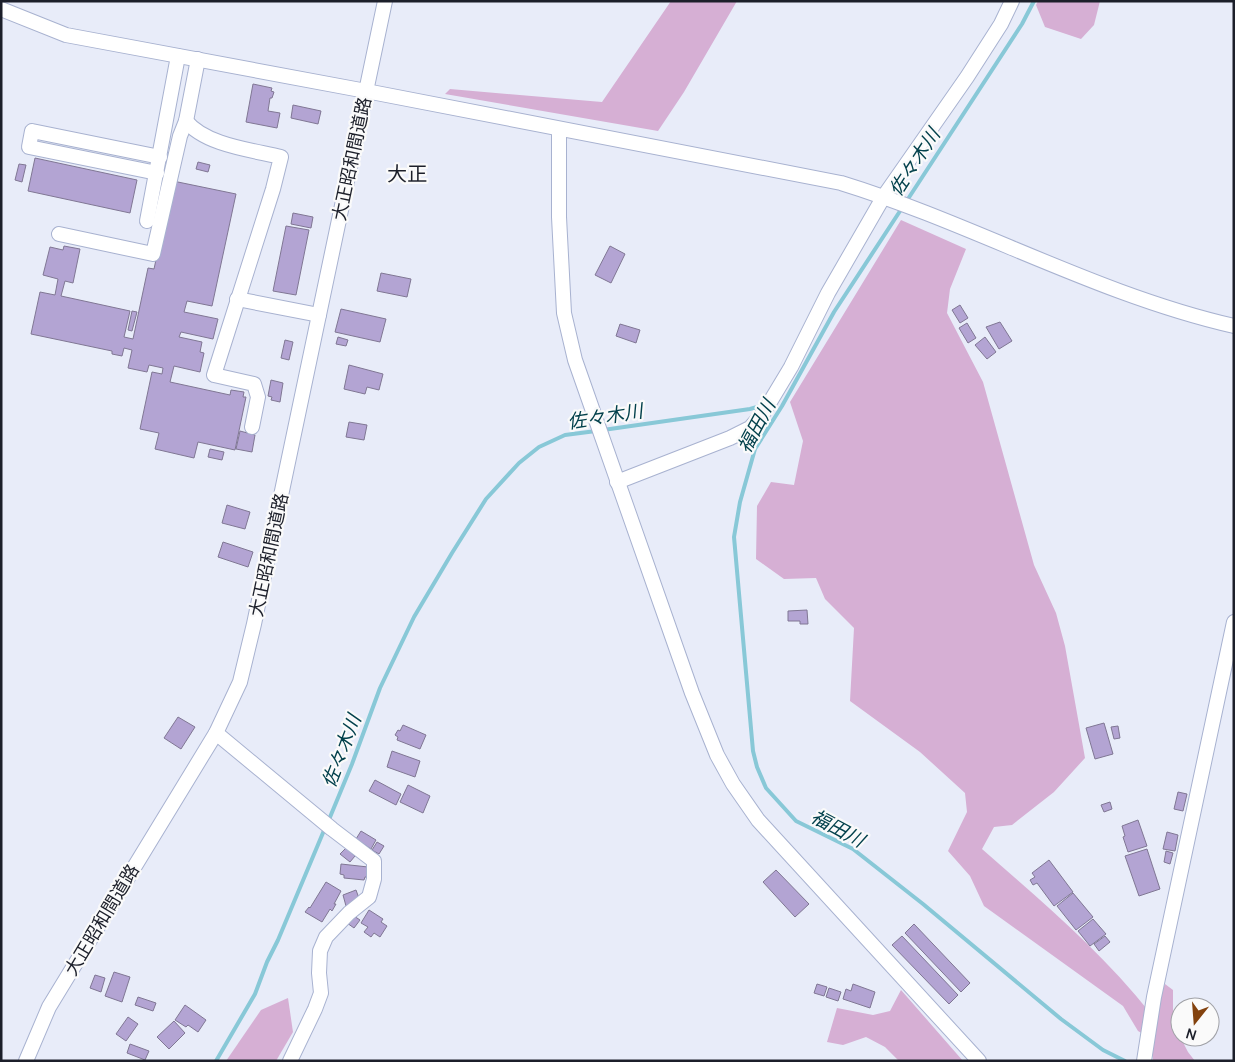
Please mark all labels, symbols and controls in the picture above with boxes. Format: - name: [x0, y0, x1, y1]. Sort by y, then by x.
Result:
- street label: 大正昭和間道路: [326, 95, 376, 223]
- water label: 佐々木川: [882, 121, 947, 201]
- district label: 大正: [387, 160, 427, 187]
- water label: 福田川: [731, 393, 782, 457]
- water label: 佐々木川: [565, 397, 647, 435]
- street label: 大正昭和間道路: [243, 491, 293, 619]
- water label: 佐々木川: [315, 709, 367, 791]
- water label: 福田川: [807, 803, 871, 854]
- street label: 大正昭和間道路: [58, 859, 144, 980]
- north arrow: [1170, 997, 1220, 1047]
- text: N: [1183, 1024, 1199, 1045]

